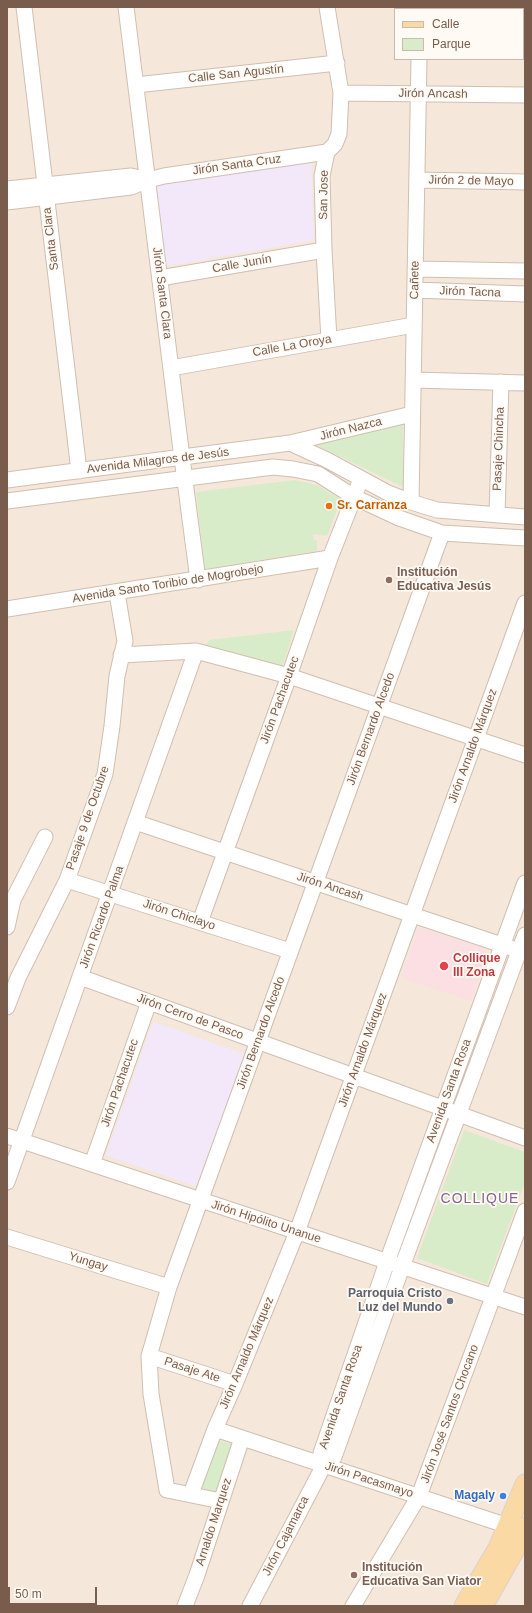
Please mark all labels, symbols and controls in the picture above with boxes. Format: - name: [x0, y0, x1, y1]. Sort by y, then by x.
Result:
- legend: [394, 8, 524, 60]
- text: Calle: [432, 17, 459, 31]
- text: Parque: [432, 37, 471, 51]
- street label: Calle San Agustín: [187, 62, 285, 86]
- street label: Jirón Ancash: [398, 86, 468, 102]
- street label: Jirón Santa Cruz: [192, 152, 282, 178]
- street label: San Jose: [316, 170, 332, 220]
- street label: Jirón 2 de Mayo: [428, 173, 514, 189]
- street label: Santa Clara: [40, 207, 62, 271]
- street label: Jirón Santa Clara: [149, 246, 175, 340]
- street label: Calle Junín: [211, 252, 273, 276]
- street label: Cañete: [407, 261, 423, 299]
- street label: Jirón Tacna: [439, 284, 501, 300]
- street label: Calle La Oroya: [251, 332, 333, 360]
- street label: Pasaje Chincha: [490, 407, 508, 491]
- street label: Jirón Nazca: [319, 414, 383, 444]
- street label: Avenida Milagros de Jesús: [86, 445, 230, 477]
- place label: Sr. Carranza: [337, 499, 407, 513]
- marker: Sr. Carranza: [324, 501, 334, 511]
- street label: Avenida Santo Toribio de Mogrobejo: [71, 562, 265, 606]
- place label: Institución Educativa Jesús: [397, 566, 491, 594]
- marker: Institución Educativa Jesús: [384, 575, 394, 585]
- street label: Jirón Pachacutec: [257, 654, 303, 746]
- street label: Jirón Bernardo Alcedo: [344, 671, 398, 787]
- street label: Jirón Arnaldo Márquez: [446, 687, 500, 805]
- street label: Pasaje 9 de Octubre: [63, 764, 113, 872]
- street label: Jirón Ricardo Palma: [77, 864, 127, 970]
- street label: Jirón Ancash: [295, 869, 365, 905]
- street label: Jirón Chiclayo: [141, 897, 217, 933]
- place label: Collique III Zona: [453, 952, 500, 980]
- marker: Collique III Zona: [438, 960, 450, 972]
- street label: Jirón Bernardo Alcedo: [234, 975, 288, 1091]
- street label: Jirón Cerro de Pasco: [135, 991, 245, 1043]
- street label: Jirón Arnaldo Márquez: [336, 991, 390, 1109]
- street label: Jirón Pachacutec: [98, 1037, 142, 1129]
- street label: Avenida Santa Rosa: [424, 1037, 474, 1145]
- district label: COLLIQUE: [441, 1191, 519, 1207]
- street label: Jirón Hipólito Unanue: [209, 1197, 323, 1247]
- street label: Yungay: [67, 1249, 109, 1275]
- place label: Parroquia Cristo Luz del Mundo: [348, 1287, 442, 1315]
- street label: Jirón Arnaldo Márquez: [217, 1295, 277, 1411]
- marker: Parroquia Cristo Luz del Mundo: [445, 1296, 455, 1306]
- street label: Avenida Santa Rosa: [316, 1343, 366, 1451]
- street label: Jirón José Santos Chocano: [418, 1343, 482, 1485]
- street label: Pasaje Ate: [162, 1354, 222, 1386]
- street label: Jirón Pacasmayo: [323, 1459, 415, 1501]
- street label: Arnaldo Marquez: [193, 1476, 235, 1568]
- place label: Magaly: [454, 1489, 495, 1503]
- marker: Magaly: [498, 1491, 508, 1501]
- street label: Jirón Cajamarca: [260, 1494, 312, 1578]
- place label: Institución Educativa San Viator: [362, 1561, 481, 1589]
- marker: Institución Educativa San Viator: [349, 1570, 359, 1580]
- scale bar: [10, 1579, 99, 1605]
- text: 50 m: [15, 1587, 42, 1601]

